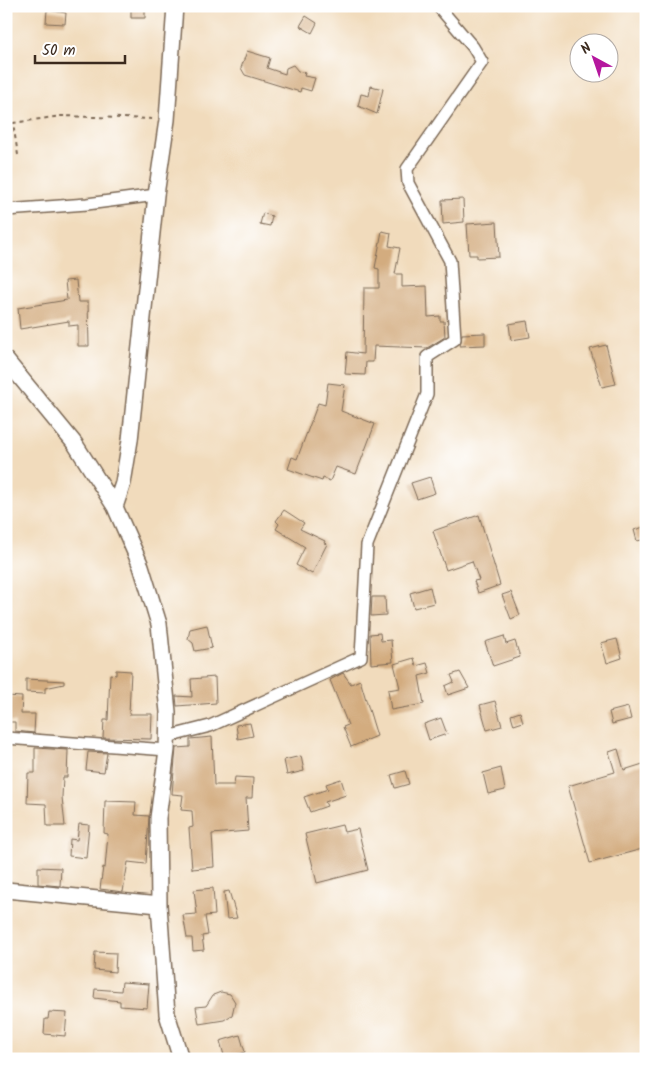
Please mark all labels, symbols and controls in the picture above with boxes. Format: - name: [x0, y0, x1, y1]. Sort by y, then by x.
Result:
- scale bar: [35, 32, 125, 64]
- north arrow: [570, 32, 620, 82]
- text: N: [576, 37, 597, 60]
- text: 50 m: [42, 39, 76, 63]

